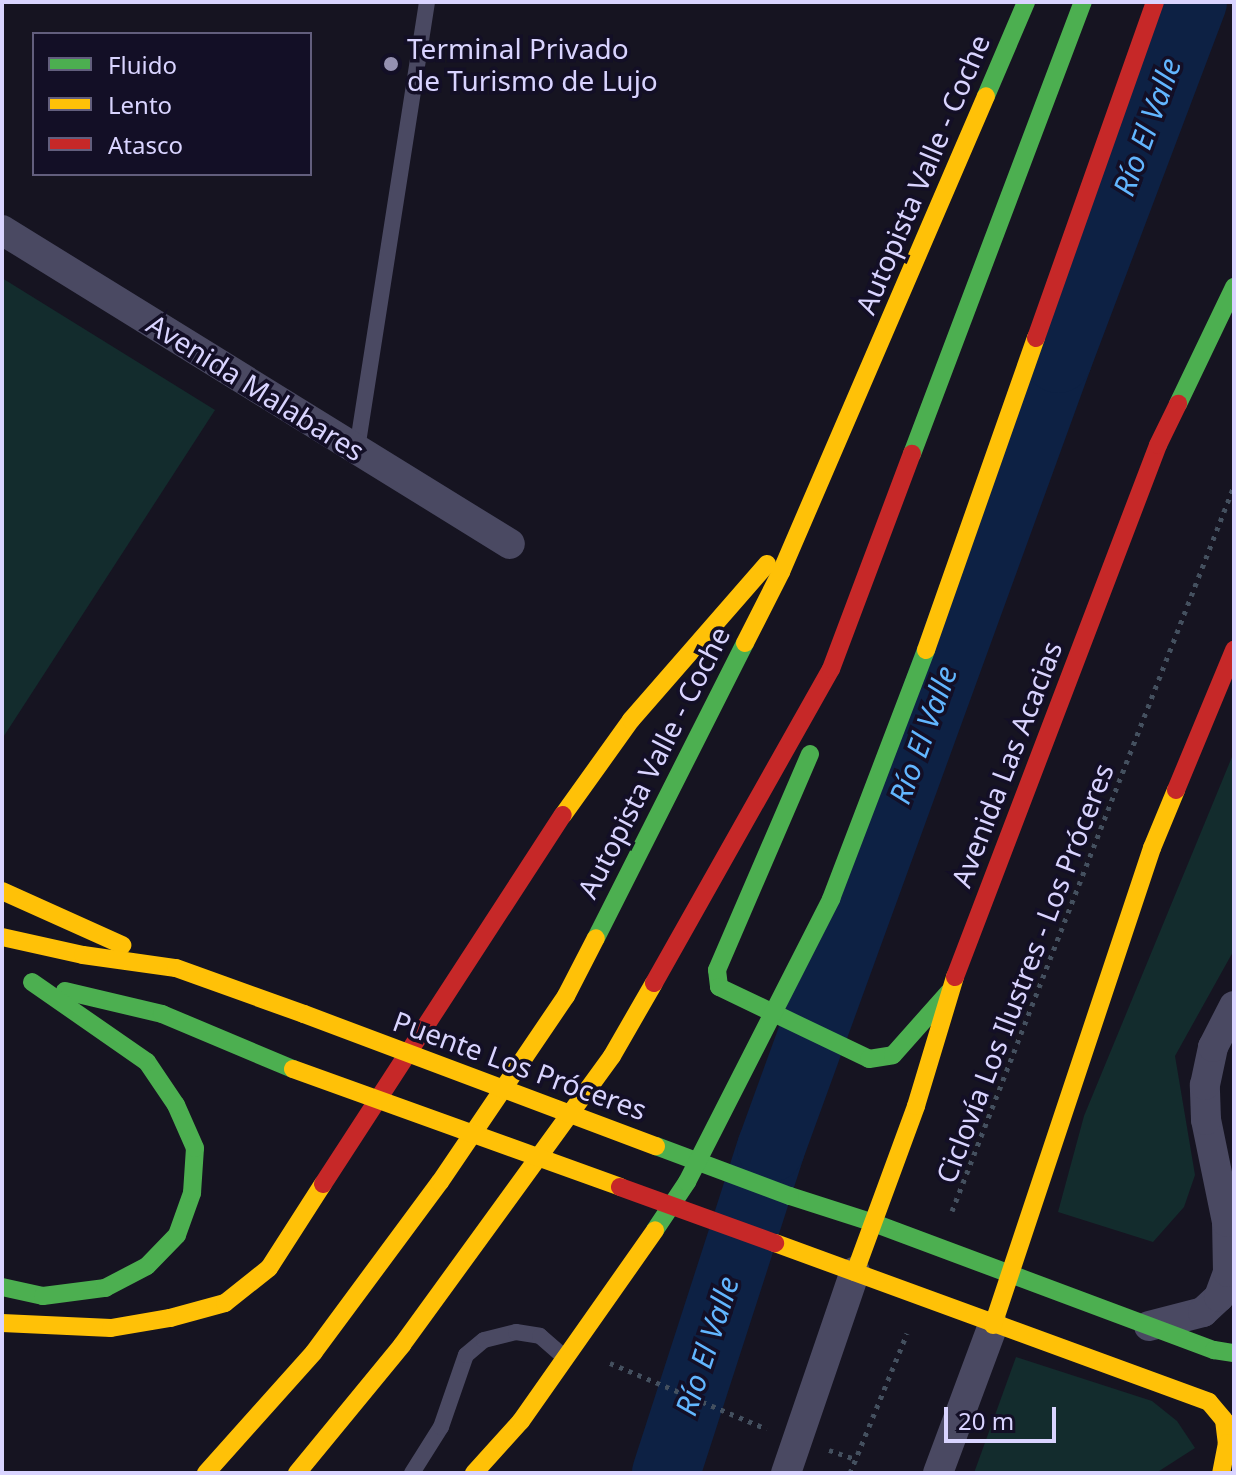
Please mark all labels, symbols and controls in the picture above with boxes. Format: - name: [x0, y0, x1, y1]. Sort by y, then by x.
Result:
- street label: Autopista Valle - Coche: [848, 29, 996, 319]
- place label: Terminal Privado de Turismo de Lujo: [407, 31, 658, 97]
- legend: [32, 32, 312, 176]
- text: Fluido: [108, 48, 177, 81]
- water label: Río El Valle: [1105, 53, 1189, 201]
- marker: Terminal Privado de Turismo de Lujo: [382, 55, 400, 73]
- text: Lento: [108, 88, 172, 121]
- text: Atasco: [108, 128, 183, 161]
- street label: Avenida Malabares: [141, 307, 371, 467]
- street label: Autopista Valle - Coche: [570, 621, 736, 903]
- street label: Avenida Las Acacias: [944, 636, 1068, 892]
- water label: Río El Valle: [881, 661, 965, 809]
- street label: Ciclovía Los Ilustres - Los Próceres: [928, 758, 1120, 1188]
- street label: Puente Los Próceres: [389, 1004, 651, 1126]
- water label: Río El Valle: [668, 1272, 746, 1420]
- scale bar: [948, 1391, 1060, 1441]
- text: 20 m: [958, 1404, 1014, 1437]

